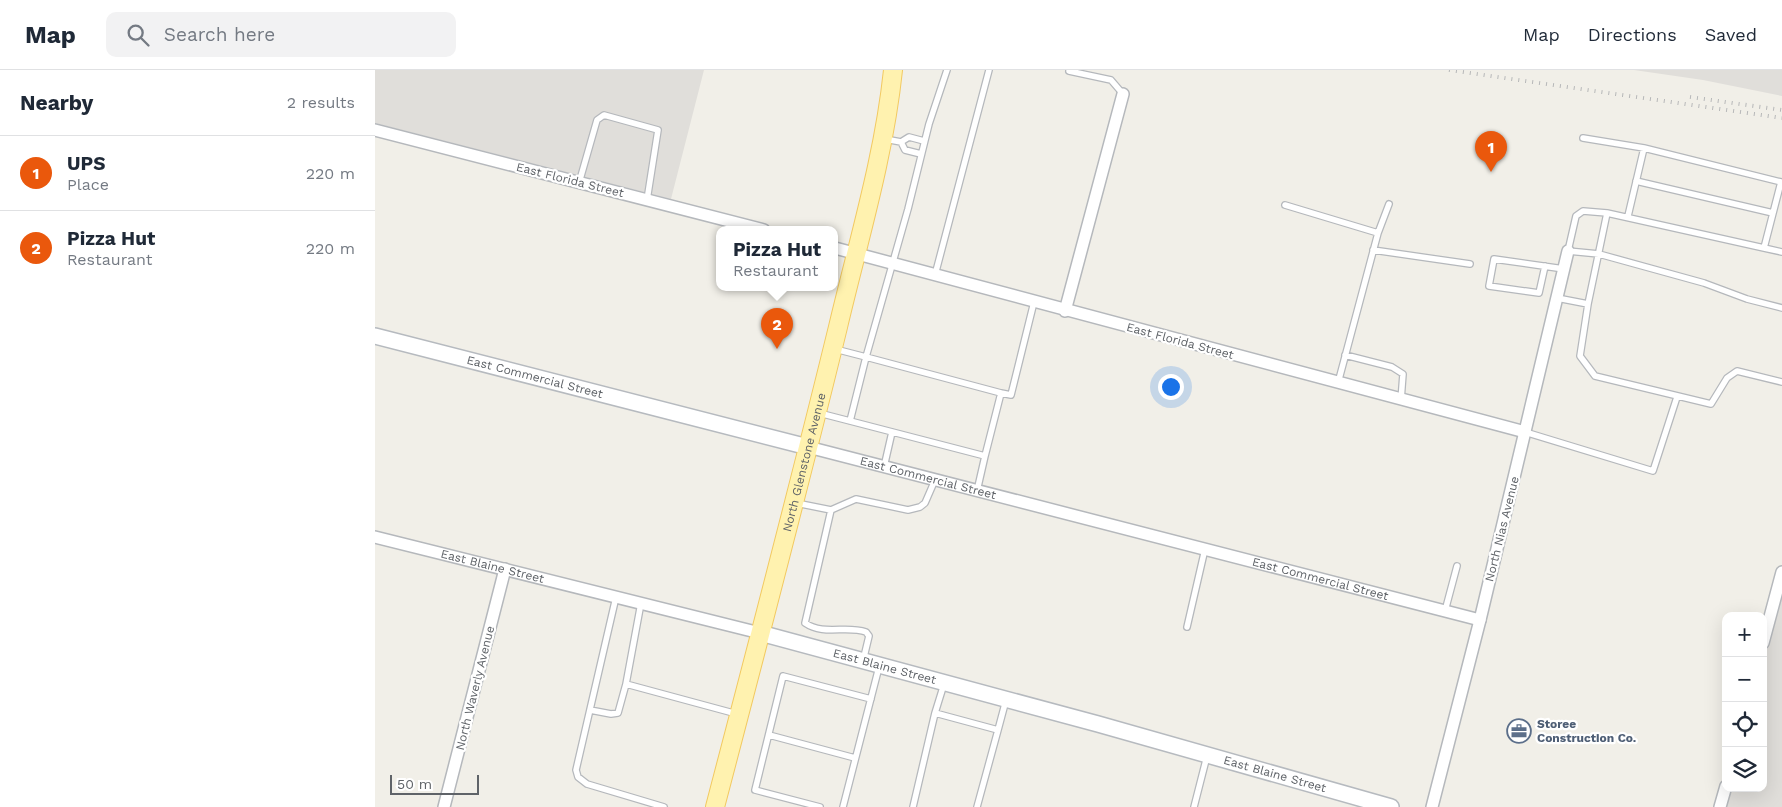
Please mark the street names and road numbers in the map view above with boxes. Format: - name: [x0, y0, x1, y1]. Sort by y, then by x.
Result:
- street label: East Florida Street: [515, 160, 625, 200]
- street label: East Florida Street: [1125, 320, 1235, 362]
- street label: East Commercial Street: [465, 353, 604, 401]
- street label: North Glenstone Avenue: [780, 391, 829, 533]
- street label: East Commercial Street: [858, 454, 998, 502]
- street label: North Nias Avenue: [1482, 475, 1522, 583]
- street label: East Blaine Street: [439, 547, 546, 586]
- street label: East Commercial Street: [1251, 555, 1390, 603]
- street label: North Waverly Avenue: [453, 624, 497, 752]
- street label: East Blaine Street: [832, 646, 938, 687]
- street label: East Blaine Street: [1222, 753, 1328, 795]

